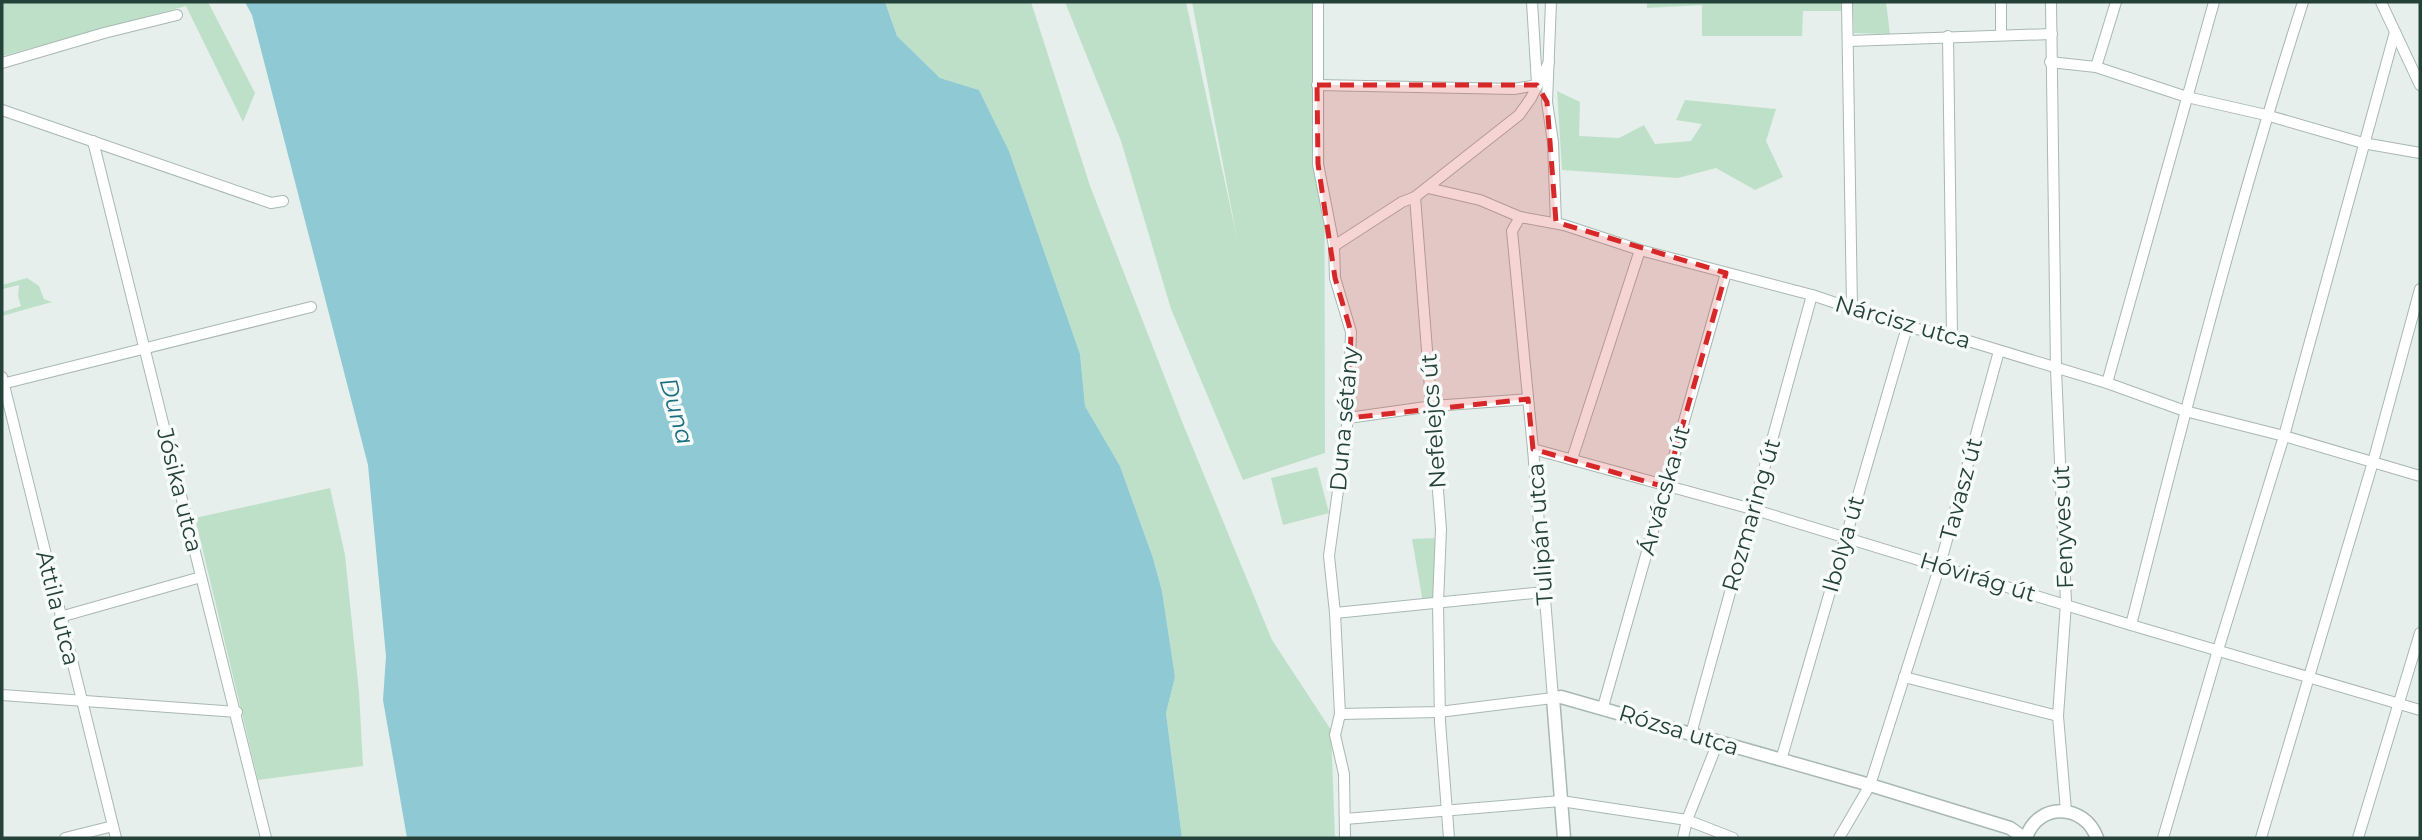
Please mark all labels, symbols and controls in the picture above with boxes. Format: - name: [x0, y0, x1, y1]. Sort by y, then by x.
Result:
- street label: Nárcisz utca: [1832, 289, 1974, 355]
- street label: Duna sétány: [1324, 345, 1364, 492]
- street label: Nefelejcs út: [1414, 353, 1452, 489]
- water label: Duna: [654, 374, 700, 448]
- street label: Árvácska út: [1632, 422, 1696, 558]
- street label: Jósika utca: [151, 424, 209, 555]
- street label: Rozmaring út: [1716, 435, 1786, 595]
- street label: Tavasz út: [1934, 435, 1988, 543]
- street label: Tulipán utca: [1521, 462, 1559, 606]
- street label: Fenyves út: [2047, 465, 2079, 589]
- street label: Ibolya út: [1816, 492, 1870, 596]
- street label: Hóvirág út: [1917, 546, 2039, 608]
- street label: Attila utca: [30, 548, 86, 668]
- street label: Rózsa utca: [1615, 698, 1743, 762]

